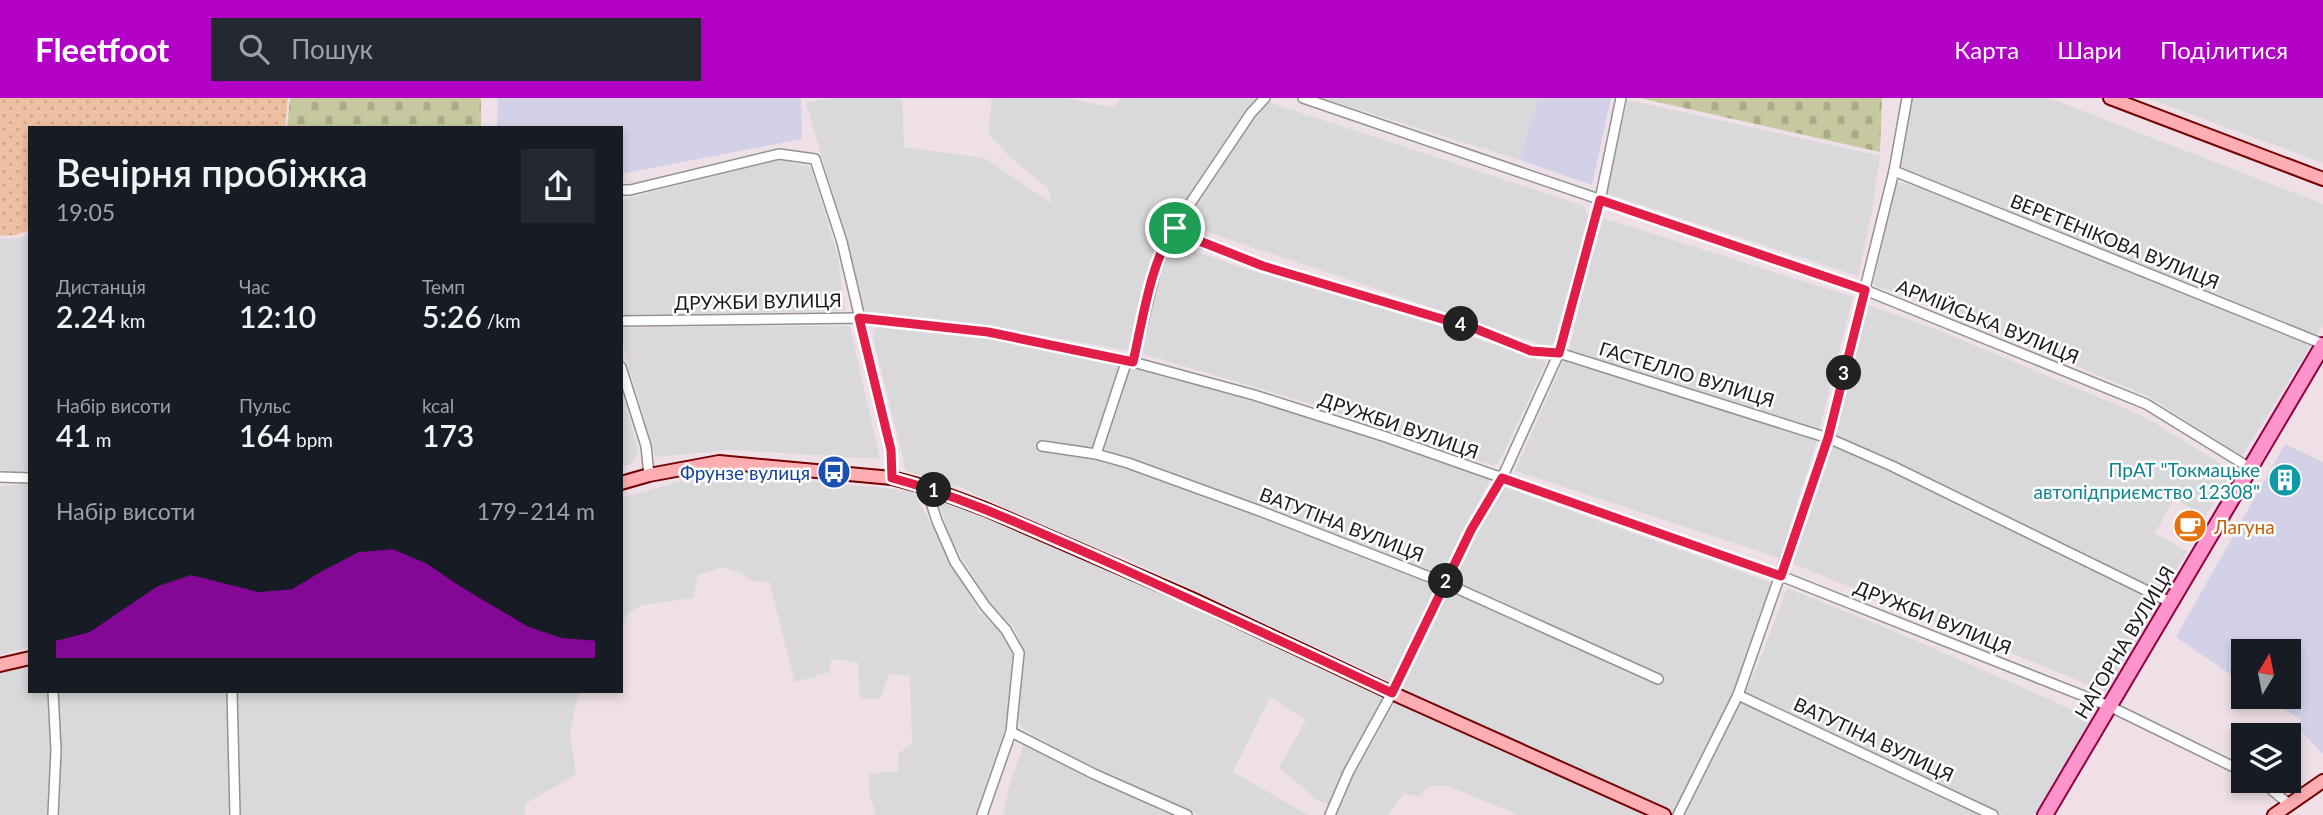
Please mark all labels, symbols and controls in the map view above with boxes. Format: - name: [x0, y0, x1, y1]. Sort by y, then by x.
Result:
- search box: [211, 18, 701, 81]
- text: Fleetfoot: [35, 29, 169, 69]
- icon: search: [235, 30, 273, 68]
- text: Пошук: [291, 33, 373, 65]
- text: Карта: [1954, 35, 2019, 64]
- text: Шари: [2057, 35, 2122, 64]
- text: Поділитися: [2160, 35, 2288, 64]
- text: Вечірня пробіжка: [56, 149, 368, 195]
- button: share: [521, 149, 595, 223]
- street label: ВЕРЕТЕНІКОВА ВУЛИЦЯ: [2007, 189, 2223, 293]
- text: 19:05: [56, 198, 115, 226]
- pin: [1145, 198, 1205, 258]
- icon: arrive: [1156, 209, 1194, 247]
- street label: АРМІЙСЬКА ВУЛИЦЯ: [1893, 274, 2083, 368]
- text: Дистанція: [56, 275, 146, 298]
- text: Час: [239, 275, 270, 298]
- text: Темп: [422, 275, 465, 298]
- street label: ДРУЖБИ ВУЛИЦЯ: [674, 288, 842, 314]
- text: 2.24: [56, 298, 115, 334]
- text: 12:10: [239, 298, 316, 334]
- text: 5:26: [422, 298, 482, 334]
- pin: 4: [1444, 306, 1478, 342]
- text: km: [115, 309, 145, 332]
- text: /km: [482, 309, 521, 332]
- text: 4: [1455, 312, 1466, 335]
- street label: ГАСТЕЛЛО ВУЛИЦЯ: [1597, 336, 1777, 412]
- pin: 3: [1826, 356, 1862, 390]
- text: 3: [1838, 361, 1849, 384]
- street label: ДРУЖБИ ВУЛИЦЯ: [1316, 387, 1482, 463]
- text: Набір висоти: [56, 394, 171, 417]
- text: Пульс: [239, 394, 291, 417]
- text: kcal: [422, 394, 454, 417]
- text: 41: [56, 417, 91, 453]
- text: 164: [239, 417, 291, 453]
- text: 173: [422, 417, 474, 453]
- text: m: [91, 428, 111, 451]
- text: bpm: [291, 428, 333, 451]
- bus stop icon: Фрунзе вулиця: [815, 453, 853, 491]
- place label: ПрАТ "Токмацьке автопідприємство 12308": [2034, 458, 2260, 503]
- place label: Фрунзе вулиця: [680, 461, 810, 484]
- building icon: ПрАТ "Токмацьке автопідприємство 12308": [2266, 461, 2304, 499]
- pin: 1: [916, 472, 951, 508]
- text: 1: [928, 478, 939, 501]
- street label: ВАТУТІНА ВУЛИЦЯ: [1257, 482, 1427, 566]
- text: Набір висоти: [56, 497, 195, 525]
- text: 179–214 m: [477, 497, 595, 525]
- cafe icon: Лагуна: [2171, 507, 2209, 545]
- place label: Лагуна: [2213, 515, 2275, 538]
- street label: НАГОРНА ВУЛИЦЯ: [2069, 561, 2179, 723]
- pin: 2: [1428, 564, 1464, 598]
- text: 2: [1440, 569, 1451, 592]
- street label: ДРУЖБИ ВУЛИЦЯ: [1851, 575, 2015, 659]
- north arrow: [2231, 639, 2301, 709]
- map controls: [2231, 639, 2301, 793]
- street label: ВАТУТІНА ВУЛИЦЯ: [1790, 692, 1958, 786]
- button: layers: [2231, 723, 2301, 793]

